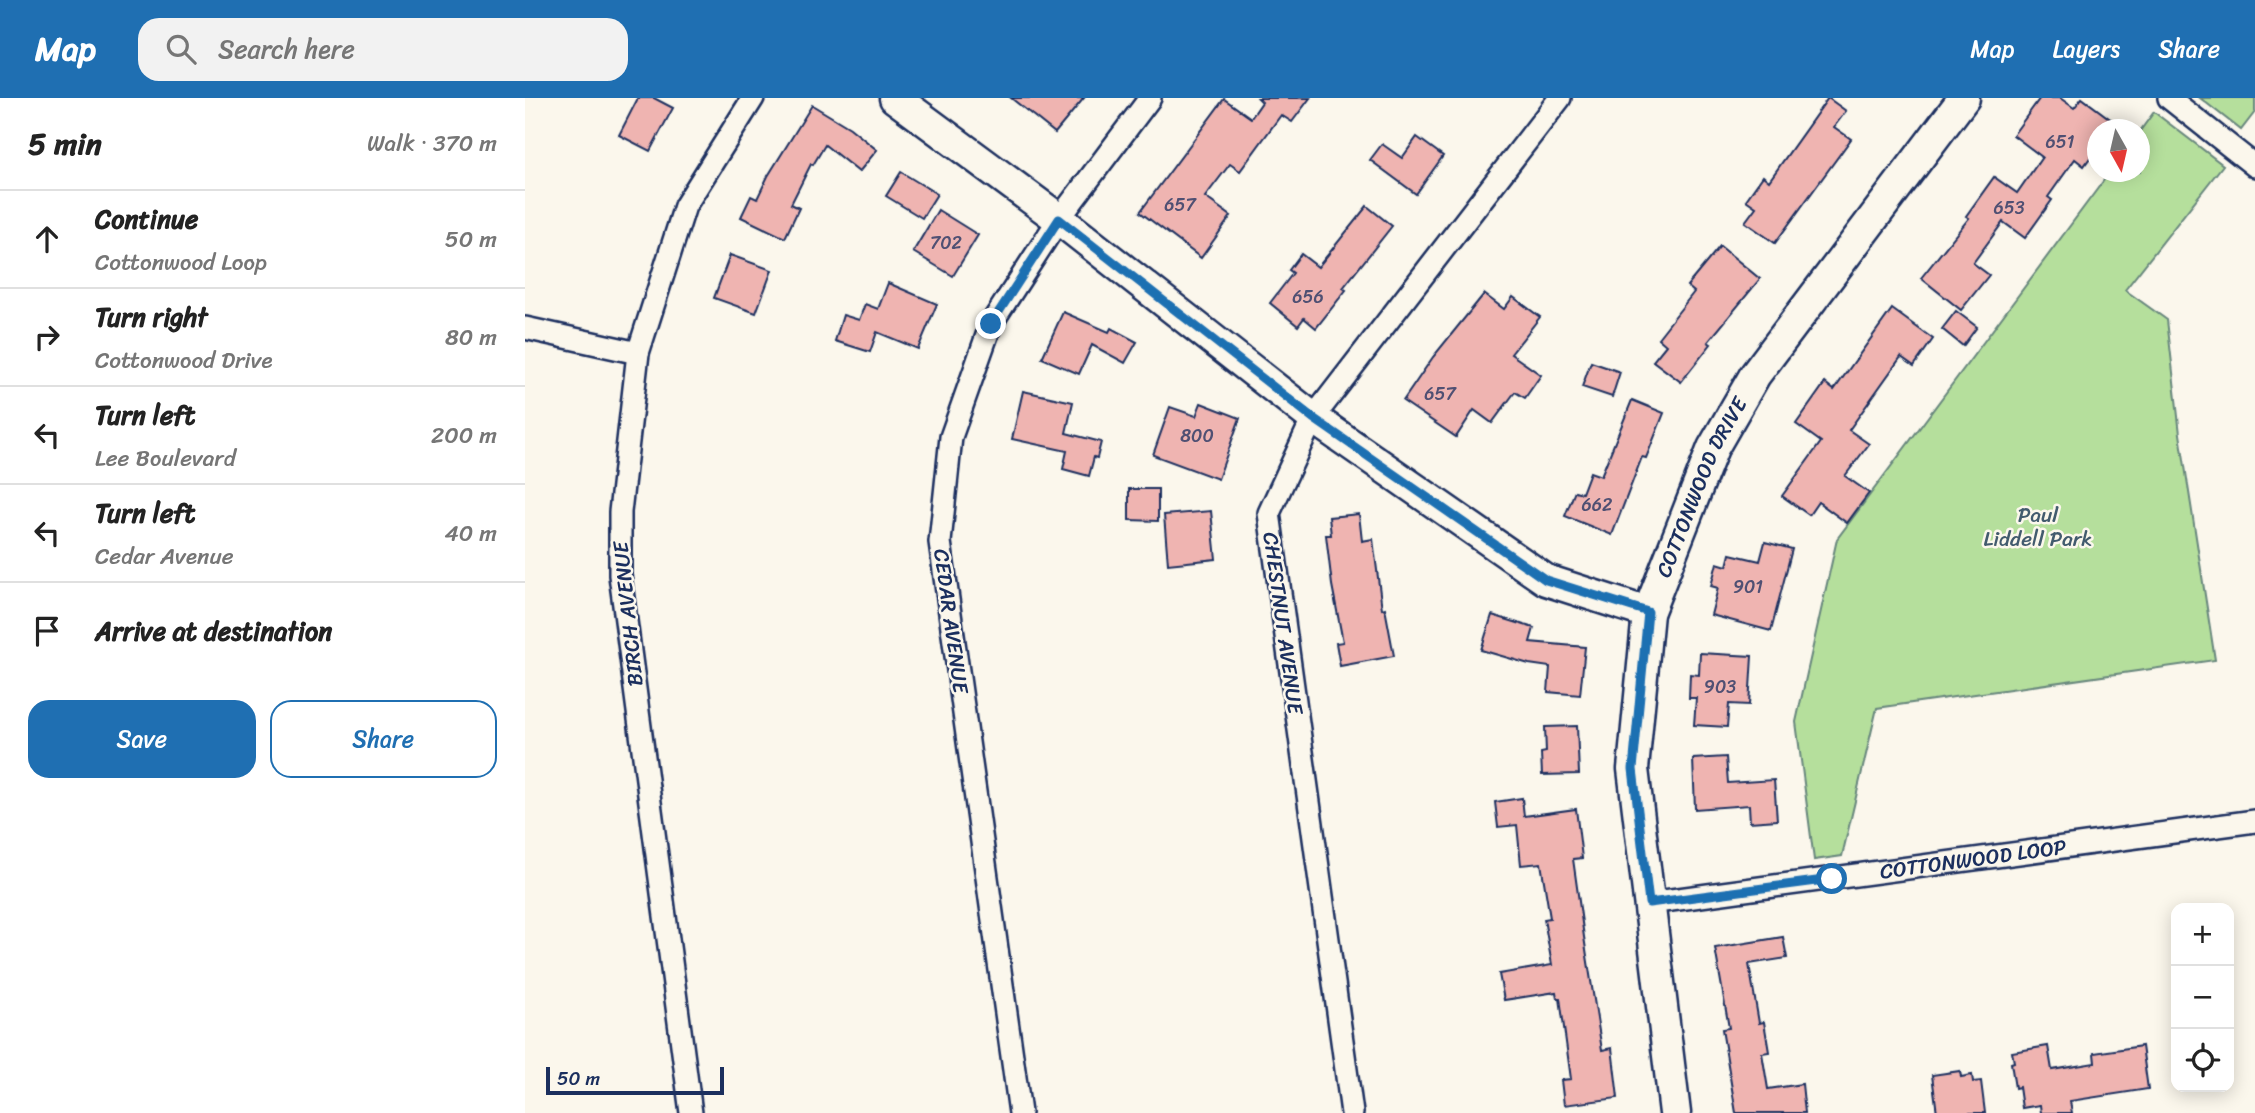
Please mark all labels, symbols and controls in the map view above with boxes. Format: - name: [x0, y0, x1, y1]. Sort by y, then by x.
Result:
- search box: [138, 18, 628, 81]
- text: Map: [35, 20, 96, 78]
- text: Search here: [218, 26, 355, 72]
- text: Map: [1970, 28, 2015, 70]
- text: Layers: [2053, 28, 2120, 70]
- text: Share: [2158, 28, 2220, 70]
- icon: search: [162, 30, 200, 68]
- text: 5 min: [28, 117, 102, 171]
- north arrow: [2087, 119, 2150, 182]
- text: Walk · 370 m: [367, 123, 497, 164]
- house number: 651: [2046, 126, 2075, 158]
- house number: 657: [1164, 189, 1197, 221]
- house number: 653: [1993, 192, 2025, 224]
- text: Continue: [95, 196, 198, 242]
- text: 50 m: [445, 219, 497, 260]
- icon: ahead: [28, 220, 66, 258]
- house number: 702: [930, 227, 962, 259]
- text: Cottonwood Loop: [95, 242, 267, 283]
- house number: 656: [1292, 281, 1324, 313]
- text: Turn right: [95, 294, 208, 340]
- route end: [975, 308, 1006, 339]
- text: 80 m: [445, 317, 497, 358]
- icon: right: [28, 318, 66, 356]
- text: Cottonwood Drive: [95, 340, 273, 381]
- house number: 657: [1424, 378, 1457, 410]
- street label: COTTONWOOD DRIVE: [1645, 388, 1758, 583]
- text: Turn left: [95, 392, 195, 438]
- text: 200 m: [431, 415, 497, 456]
- icon: left: [28, 416, 66, 454]
- house number: 800: [1180, 420, 1214, 452]
- text: Lee Boulevard: [95, 438, 236, 479]
- house number: 662: [1582, 489, 1612, 521]
- text: Turn left: [95, 490, 195, 536]
- park label: Paul Liddell Park: [1984, 496, 2092, 558]
- text: 40 m: [444, 513, 497, 554]
- icon: left: [28, 514, 66, 552]
- street label: CHESTNUT AVENUE: [1251, 530, 1315, 718]
- text: Cedar Avenue: [95, 536, 234, 577]
- street label: BIRCH AVENUE: [601, 538, 654, 688]
- street label: CEDAR AVENUE: [922, 546, 980, 697]
- house number: 901: [1733, 571, 1763, 603]
- text: Arrive at destination: [95, 608, 332, 654]
- icon: arrive: [28, 612, 66, 650]
- house number: 903: [1704, 671, 1736, 703]
- button: Save: [28, 700, 256, 778]
- button: Share: [270, 700, 497, 778]
- street label: COTTONWOOD LOOP: [1878, 828, 2069, 891]
- route start: [1816, 863, 1847, 894]
- map controls: [2171, 903, 2234, 1092]
- button: +: [2171, 903, 2234, 966]
- button: −: [2171, 966, 2234, 1029]
- button: locate: [2171, 1029, 2234, 1092]
- text: 50 m: [557, 1062, 600, 1095]
- scale bar: [546, 1064, 725, 1096]

